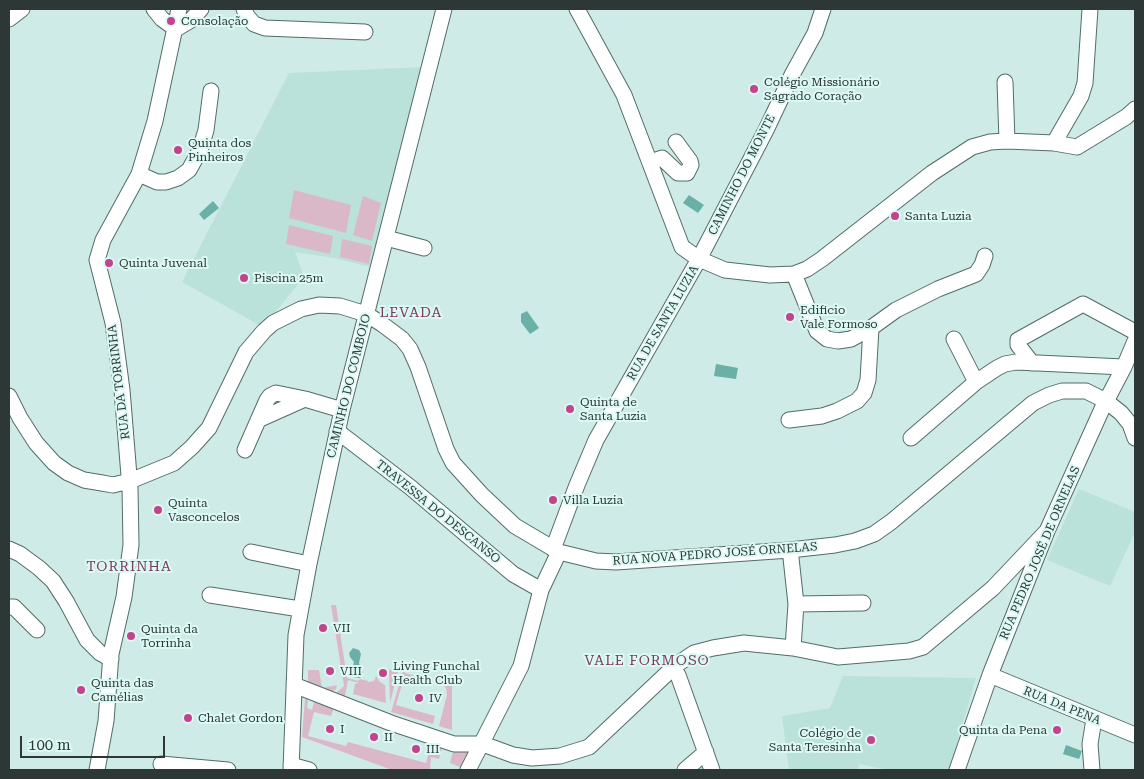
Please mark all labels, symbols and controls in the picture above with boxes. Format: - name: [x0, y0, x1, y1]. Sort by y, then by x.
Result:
- place label: Consolação: [181, 14, 248, 28]
- marker: Consolação: [165, 15, 177, 27]
- place label: Colégio Missionário Sagrado Coração: [764, 75, 880, 103]
- marker: Colégio Missionário Sagrado Coração: [748, 83, 760, 95]
- street label: CAMINHO DO MONTE: [705, 112, 779, 238]
- place label: Quinta dos Pinheiros: [188, 136, 251, 164]
- marker: Quinta dos Pinheiros: [172, 144, 184, 156]
- place label: Santa Luzia: [905, 209, 972, 223]
- marker: Santa Luzia: [889, 210, 901, 222]
- place label: Quinta Juvenal: [119, 256, 207, 270]
- marker: Quinta Juvenal: [103, 257, 115, 269]
- street label: RUA DE SANTA LUZIA: [624, 263, 702, 383]
- place label: Piscina 25m: [254, 271, 323, 285]
- marker: Piscina 25m: [238, 272, 250, 284]
- place label: Edificio Vale Formoso: [800, 303, 878, 331]
- district label: LEVADA: [379, 305, 443, 321]
- marker: Edificio Vale Formoso: [784, 311, 796, 323]
- street label: CAMINHO DO COMBOIO: [324, 312, 374, 460]
- street label: RUA DA TORRINHA: [105, 324, 133, 440]
- place label: Quinta de Santa Luzia: [580, 395, 647, 423]
- marker: Quinta de Santa Luzia: [564, 403, 576, 415]
- street label: TRAVESSA DO DESCANSO: [373, 457, 503, 567]
- street label: RUA PEDRO JOSÉ DE ORNELAS: [997, 464, 1083, 642]
- place label: Villa Luzia: [563, 493, 623, 507]
- marker: Villa Luzia: [547, 494, 559, 506]
- place label: Quinta Vasconcelos: [168, 496, 240, 524]
- marker: Quinta Vasconcelos: [152, 504, 164, 516]
- street label: RUA NOVA PEDRO JOSÉ ORNELAS: [612, 540, 818, 568]
- district label: TORRINHA: [85, 559, 173, 575]
- place label: VII: [333, 621, 350, 635]
- place label: Quinta da Torrinha: [141, 622, 198, 650]
- marker: VII: [317, 622, 329, 634]
- marker: Quinta da Torrinha: [125, 630, 137, 642]
- district label: VALE FORMOSO: [583, 653, 711, 669]
- place label: Living Funchal Health Club: [393, 659, 480, 687]
- place label: VIII: [340, 664, 362, 678]
- marker: VIII: [324, 665, 336, 677]
- marker: Living Funchal Health Club: [377, 667, 389, 679]
- place label: Quinta das Camélias: [91, 676, 153, 704]
- marker: Quinta das Camélias: [75, 684, 87, 696]
- street label: RUA DA PENA: [1021, 684, 1103, 728]
- place label: IV: [429, 691, 442, 705]
- marker: IV: [413, 692, 425, 704]
- place label: Chalet Gordon: [198, 711, 283, 725]
- marker: Chalet Gordon: [182, 712, 194, 724]
- place label: I: [340, 722, 344, 736]
- marker: I: [324, 723, 336, 735]
- place label: Quinta da Pena: [959, 723, 1047, 737]
- marker: Quinta da Pena: [1051, 724, 1063, 736]
- scale bar: [22, 726, 168, 758]
- place label: Colégio de Santa Teresinha: [769, 726, 861, 754]
- place label: II: [384, 730, 393, 744]
- marker: II: [368, 731, 380, 743]
- marker: Colégio de Santa Teresinha: [865, 734, 877, 746]
- text: 100 m: [28, 736, 71, 754]
- place label: III: [426, 742, 439, 756]
- marker: III: [410, 743, 422, 755]

